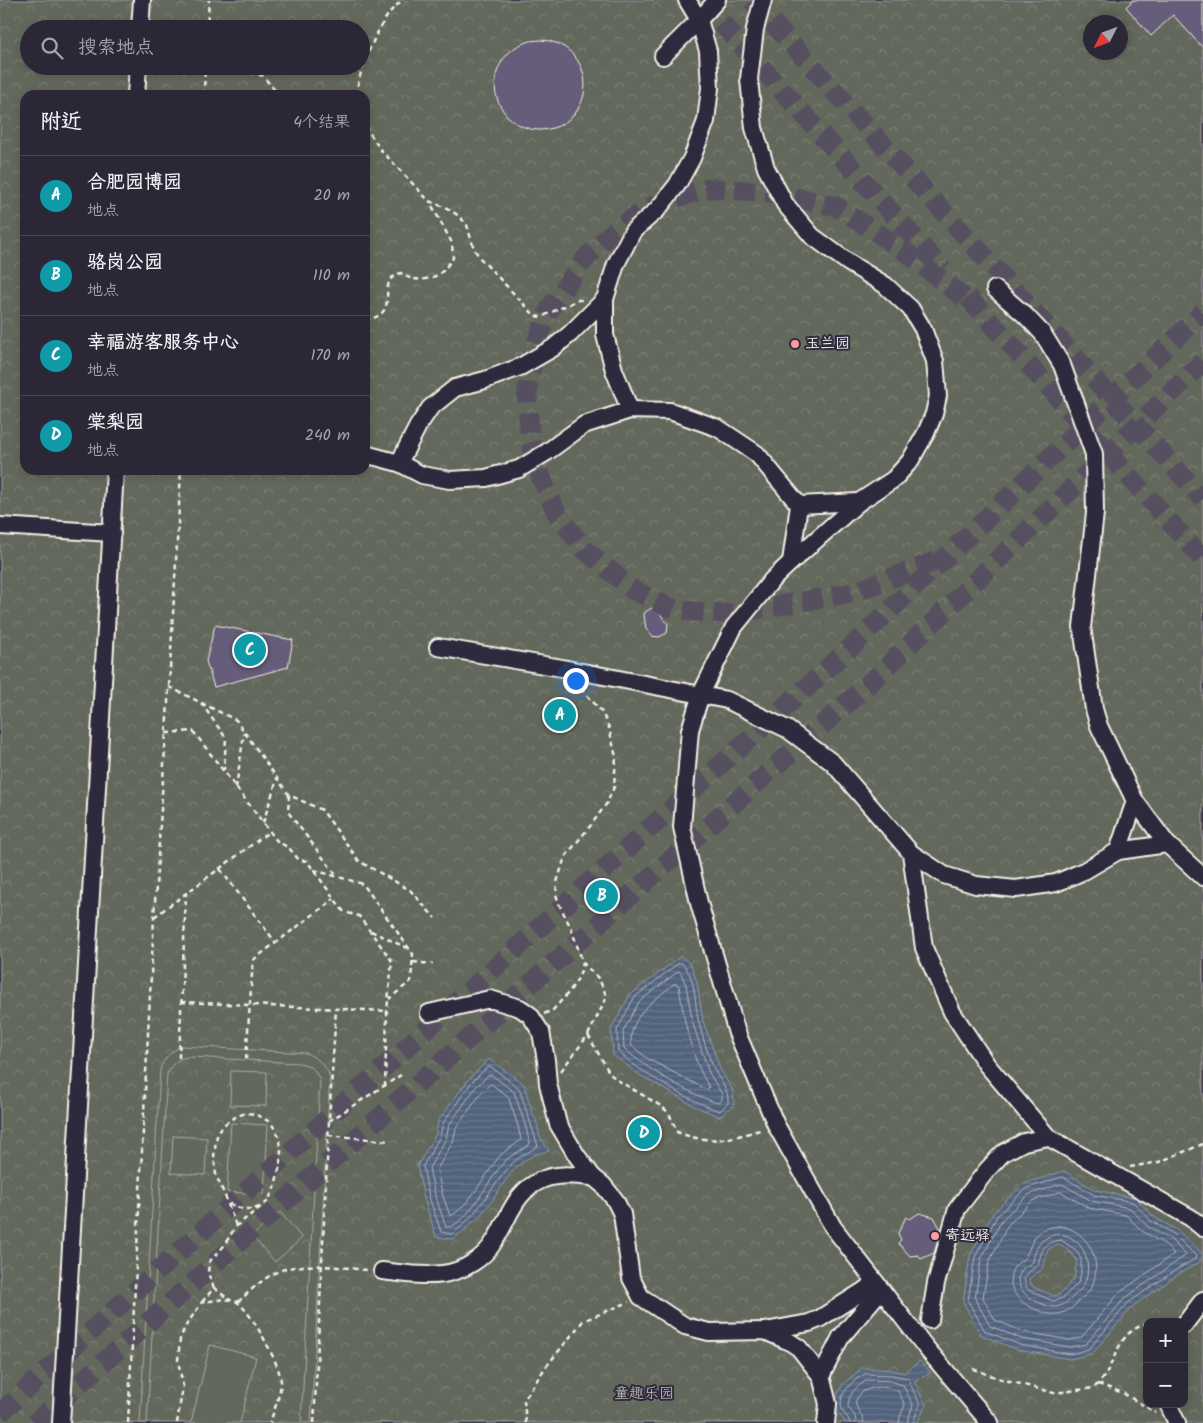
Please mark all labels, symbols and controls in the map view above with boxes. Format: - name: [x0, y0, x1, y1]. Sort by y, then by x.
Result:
- north arrow: [1083, 15, 1128, 60]
- search box: [20, 20, 370, 75]
- text: 搜索地点: [78, 33, 154, 63]
- icon: search: [38, 34, 66, 62]
- text: 附近: [40, 106, 82, 139]
- text: 4个结果: [293, 110, 350, 135]
- text: 合肥园博园: [87, 168, 182, 198]
- text: A: [51, 183, 61, 208]
- text: 20 m: [314, 183, 350, 208]
- text: 地点: [87, 198, 119, 223]
- text: 骆岗公园: [87, 248, 163, 278]
- text: B: [51, 263, 61, 288]
- text: 110 m: [313, 263, 350, 288]
- text: 地点: [87, 278, 119, 303]
- text: 幸福游客服务中心: [87, 328, 239, 358]
- place label: 玉兰园: [805, 332, 850, 356]
- marker: 玉兰园: [789, 338, 801, 350]
- text: C: [51, 343, 61, 368]
- text: 170 m: [310, 343, 350, 368]
- text: 地点: [87, 358, 119, 383]
- text: 棠梨园: [87, 408, 144, 438]
- text: D: [51, 423, 61, 448]
- text: 240 m: [305, 423, 350, 448]
- text: 地点: [87, 438, 119, 463]
- pin: C: [234, 631, 266, 669]
- your location: [563, 668, 589, 694]
- pin: A: [544, 696, 576, 734]
- pin: B: [586, 877, 618, 915]
- pin: D: [628, 1114, 660, 1152]
- place label: 寄远驿: [945, 1224, 990, 1248]
- marker: 寄远驿: [929, 1230, 941, 1242]
- map controls: [1143, 1318, 1188, 1408]
- button: +: [1143, 1318, 1188, 1363]
- button: −: [1143, 1363, 1188, 1408]
- park label: 童趣乐园: [614, 1382, 674, 1406]

